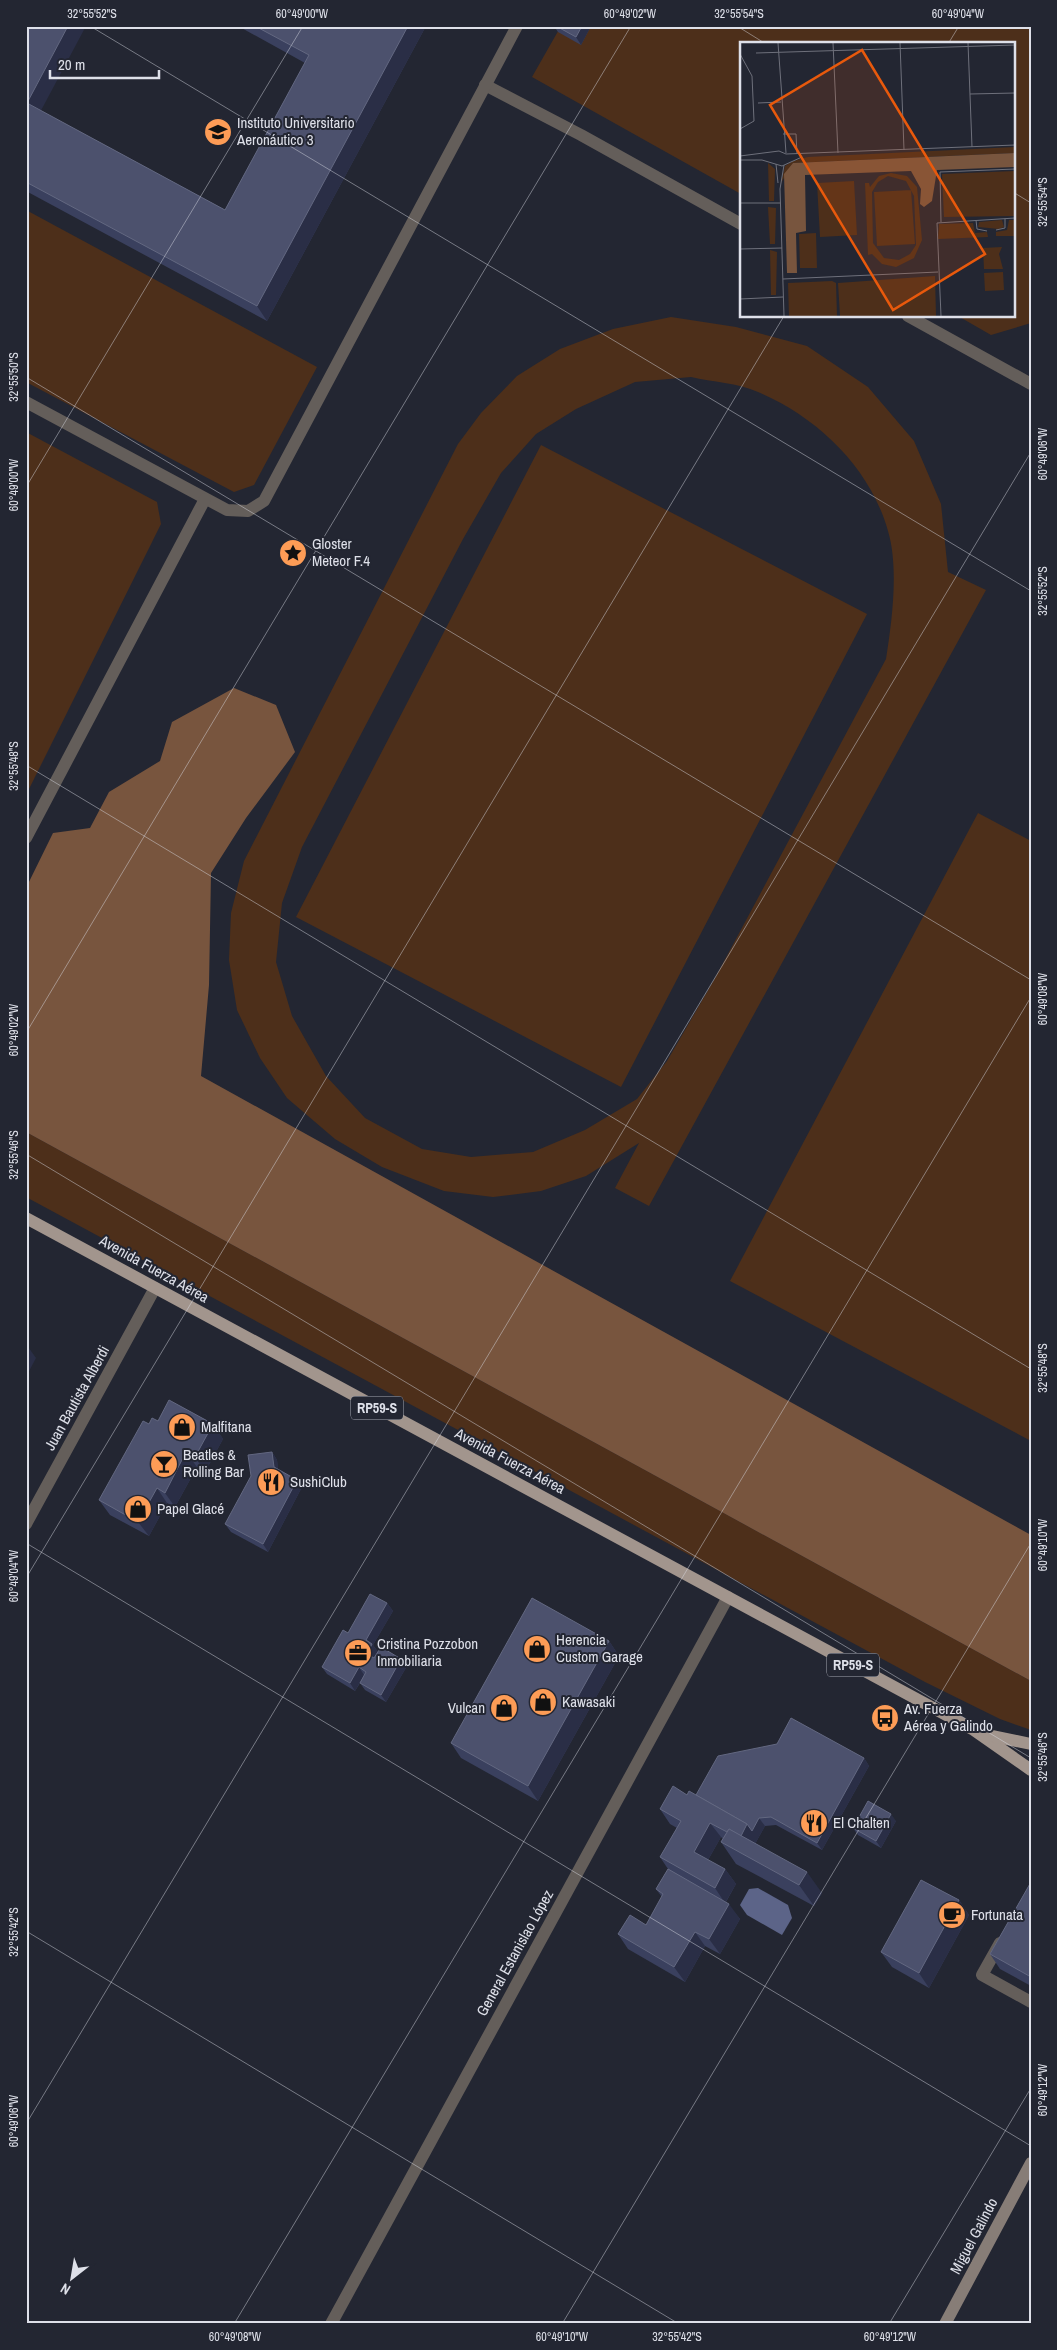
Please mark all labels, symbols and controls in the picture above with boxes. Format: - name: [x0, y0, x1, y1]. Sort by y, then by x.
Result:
- text: 32°55'52"S: [67, 6, 117, 22]
- text: 60°49'00"W: [276, 6, 329, 22]
- text: 60°49'02"W: [604, 6, 657, 22]
- text: 32°55'54"S: [714, 6, 764, 22]
- text: 60°49'04"W: [932, 6, 985, 22]
- inset map: [740, 42, 1014, 318]
- scale bar: [50, 48, 159, 80]
- text: 20 m: [58, 54, 85, 75]
- place label: Instituto Universitario Aeronáutico 3: [236, 112, 355, 150]
- school or university icon: Instituto Universitario Aeronáutico 3: [203, 117, 233, 147]
- text: 32°55'54"S: [1035, 177, 1051, 227]
- text: 32°55'50"S: [6, 352, 22, 402]
- text: 60°49'06"W: [1035, 427, 1051, 480]
- text: 60°49'00"W: [6, 458, 22, 511]
- place label: Gloster Meteor F.4: [312, 533, 370, 571]
- place icon: Gloster Meteor F.4: [278, 538, 308, 568]
- text: 32°55'52"S: [1035, 566, 1051, 616]
- text: 32°55'48"S: [6, 741, 22, 791]
- text: 60°49'08"W: [1035, 972, 1051, 1025]
- text: 60°49'02"W: [6, 1003, 22, 1056]
- text: 32°55'46"S: [6, 1130, 22, 1180]
- street label: Avenida Fuerza Aérea: [95, 1229, 213, 1307]
- street label: Juan Bautista Alberdi: [39, 1342, 114, 1454]
- text: 32°55'48"S: [1035, 1343, 1051, 1393]
- road number: RP59-S: [351, 1396, 403, 1420]
- shop icon: Malfitana: [167, 1412, 197, 1442]
- place label: Malfitana: [201, 1416, 252, 1437]
- street label: Avenida Fuerza Aérea: [450, 1422, 569, 1499]
- place label: Beatles & Rolling Bar: [183, 1444, 244, 1482]
- bar icon: Beatles & Rolling Bar: [149, 1449, 179, 1479]
- restaurant icon: SushiClub: [256, 1467, 286, 1497]
- place label: SushiClub: [290, 1471, 347, 1492]
- shop icon: Papel Glacé: [123, 1494, 153, 1524]
- place label: Papel Glacé: [157, 1498, 224, 1519]
- text: 60°49'10"W: [1035, 1518, 1051, 1571]
- text: 60°49'04"W: [6, 1549, 22, 1602]
- place label: Herencia Custom Garage: [556, 1629, 643, 1667]
- place label: Cristina Pozzobon Inmobiliaria: [377, 1633, 478, 1671]
- shop icon: Herencia Custom Garage: [522, 1634, 552, 1664]
- office icon: Cristina Pozzobon Inmobiliaria: [343, 1638, 373, 1668]
- road number: RP59-S: [827, 1654, 879, 1676]
- shop icon: Kawasaki: [528, 1687, 558, 1717]
- place label: Kawasaki: [562, 1691, 615, 1712]
- shop icon: Vulcan: [489, 1693, 519, 1723]
- place label: Vulcan: [448, 1697, 485, 1718]
- place label: Av. Fuerza Aérea y Galindo: [903, 1698, 993, 1736]
- bus stop icon: Av. Fuerza Aérea y Galindo: [870, 1703, 900, 1733]
- text: 32°55'46"S: [1035, 1732, 1051, 1782]
- restaurant icon: El Chalten: [799, 1808, 829, 1838]
- place label: El Chalten: [833, 1812, 890, 1833]
- street label: General Estanislao López: [471, 1886, 558, 2020]
- cafe icon: Fortunata: [937, 1900, 967, 1930]
- place label: Fortunata: [971, 1904, 1023, 1925]
- text: 32°55'42"S: [6, 1907, 22, 1957]
- text: 60°49'12"W: [1035, 2063, 1051, 2116]
- text: 60°49'06"W: [6, 2094, 22, 2147]
- street label: Miguel Galindo: [945, 2194, 1002, 2278]
- north arrow: [48, 2252, 98, 2302]
- text: N: [57, 2279, 73, 2299]
- text: 60°49'08"W: [209, 2329, 262, 2345]
- text: 60°49'10"W: [536, 2329, 589, 2345]
- text: 32°55'42"S: [652, 2329, 702, 2345]
- text: 60°49'12"W: [864, 2329, 917, 2345]

